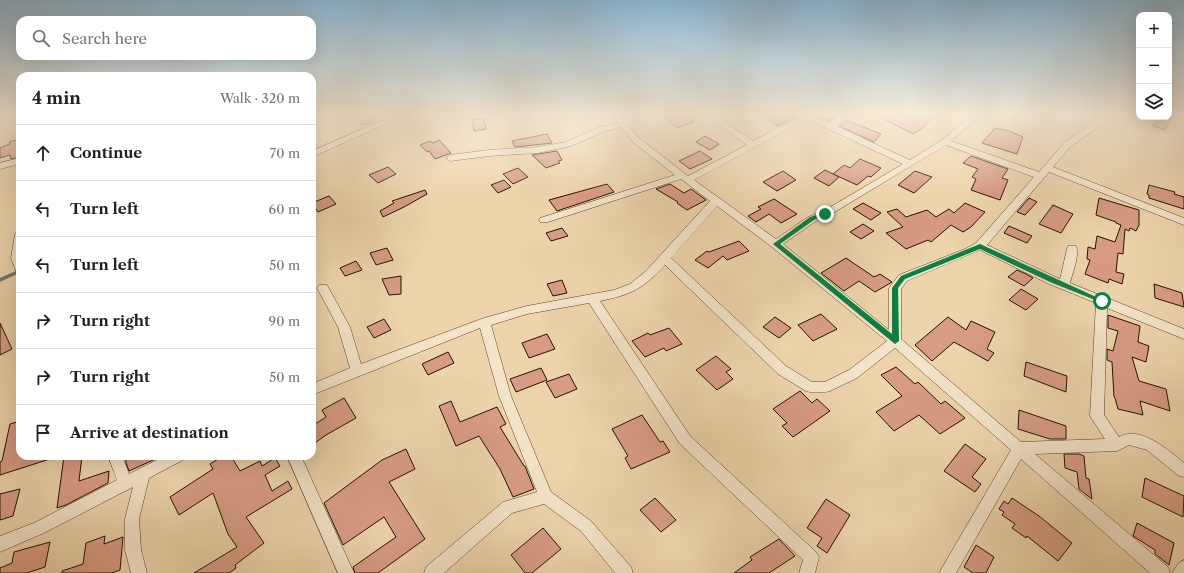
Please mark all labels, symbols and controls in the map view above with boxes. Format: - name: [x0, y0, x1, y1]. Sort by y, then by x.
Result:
- map controls: [1136, 12, 1172, 120]
- button: +: [1136, 12, 1172, 48]
- search box: [16, 16, 316, 60]
- icon: search: [30, 27, 52, 49]
- text: Search here: [62, 29, 147, 48]
- button: −: [1136, 48, 1172, 84]
- button: layers: [1136, 84, 1172, 120]
- text: 4 min: [32, 88, 81, 108]
- text: Walk · 320 m: [220, 90, 300, 106]
- icon: ahead: [32, 142, 54, 164]
- text: Continue: [70, 143, 142, 162]
- text: 70 m: [270, 145, 300, 161]
- icon: left: [32, 198, 54, 220]
- text: Turn left: [70, 199, 139, 218]
- text: 60 m: [269, 201, 300, 217]
- route end: [816, 205, 834, 223]
- icon: left: [32, 254, 54, 276]
- text: Turn left: [70, 255, 139, 274]
- text: 50 m: [269, 257, 300, 273]
- route start: [1093, 292, 1111, 310]
- icon: right: [32, 310, 54, 332]
- text: Turn right: [70, 311, 150, 330]
- text: 90 m: [269, 313, 300, 329]
- icon: right: [32, 366, 54, 388]
- text: Turn right: [70, 367, 150, 386]
- text: 50 m: [269, 369, 300, 385]
- icon: arrive: [32, 422, 54, 444]
- text: Arrive at destination: [70, 423, 229, 442]

